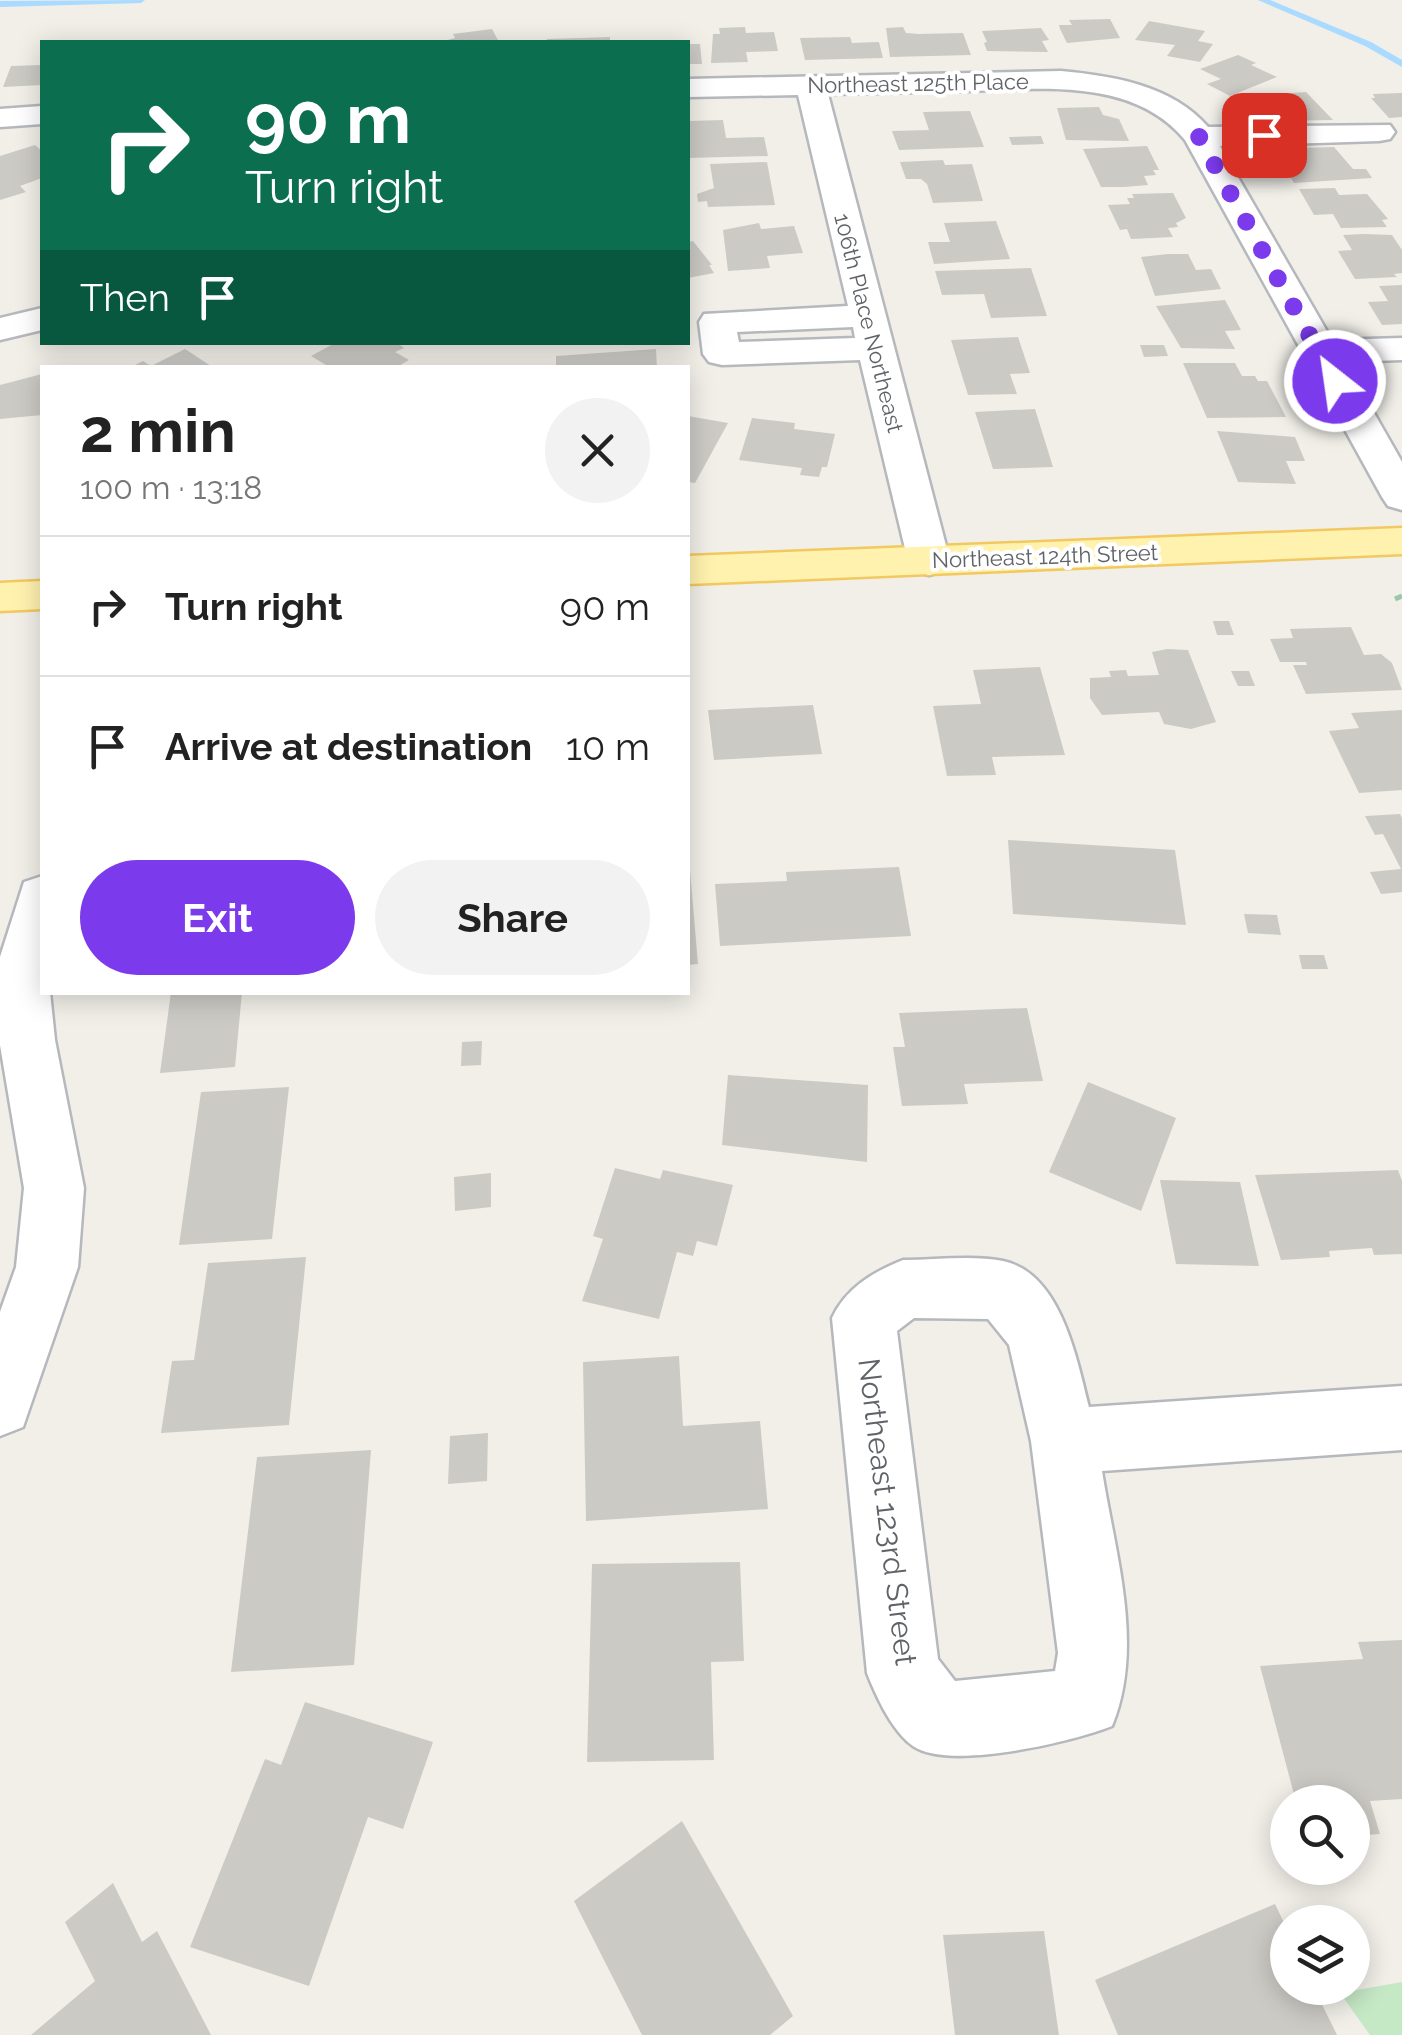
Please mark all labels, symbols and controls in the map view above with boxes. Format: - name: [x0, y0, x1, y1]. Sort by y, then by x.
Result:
- street label: Northeast 125th Place: [807, 68, 1029, 98]
- text: 90 m: [245, 77, 411, 159]
- icon: right: [80, 80, 210, 210]
- pin: [1222, 93, 1307, 178]
- icon: arrive: [1237, 108, 1292, 163]
- text: Turn right: [245, 161, 443, 214]
- street label: 106th Place Northeast: [829, 211, 909, 436]
- icon: arrive: [190, 270, 245, 325]
- text: Then: [80, 275, 170, 320]
- position arrow: [1283, 329, 1387, 433]
- text: 2 min: [80, 396, 236, 466]
- button: close: [545, 398, 650, 503]
- text: 100 m · 13:18: [80, 469, 262, 506]
- street label: Northeast 124th Street: [932, 539, 1159, 573]
- icon: right: [80, 579, 135, 634]
- text: Turn right: [165, 584, 342, 629]
- text: 90 m: [560, 584, 650, 629]
- icon: arrive: [80, 719, 135, 774]
- text: Arrive at destination: [165, 724, 532, 769]
- text: 10 m: [566, 724, 650, 769]
- button: Exit: [80, 860, 355, 975]
- button: Share: [375, 860, 650, 975]
- street label: Northeast 123rd Street: [851, 1356, 924, 1667]
- map controls: [1270, 1785, 1370, 2005]
- button: search: [1270, 1785, 1370, 1885]
- button: layers: [1270, 1905, 1370, 2005]

